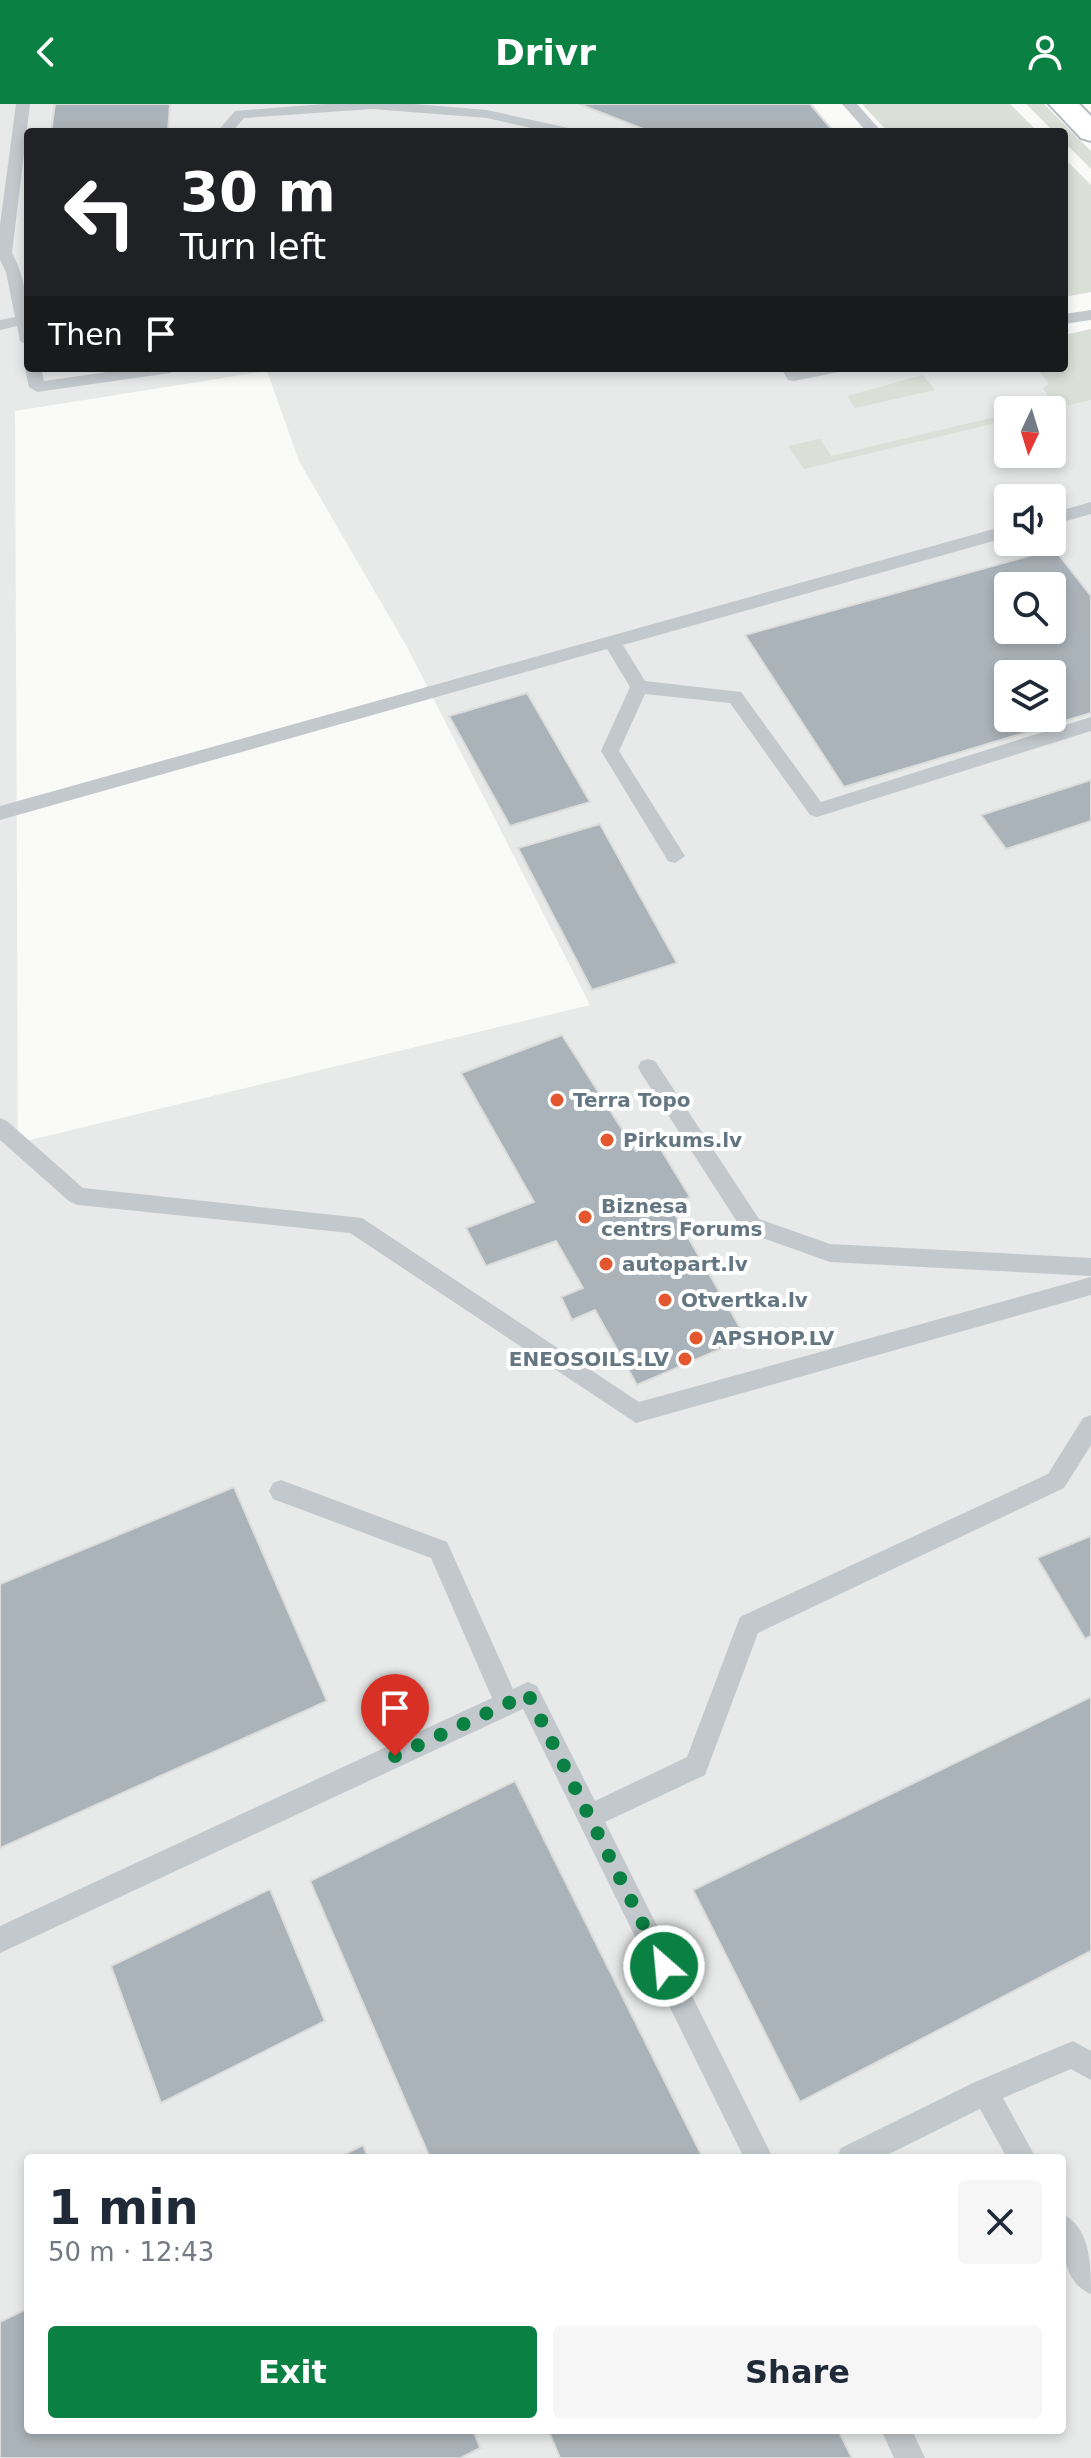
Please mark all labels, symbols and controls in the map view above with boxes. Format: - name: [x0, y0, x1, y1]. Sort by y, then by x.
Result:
- icon: back: [24, 30, 68, 74]
- icon: person: [1023, 30, 1067, 74]
- text: Drivr: [495, 32, 596, 73]
- text: 30 m: [180, 159, 336, 224]
- icon: left: [48, 160, 152, 264]
- text: Turn left: [180, 226, 326, 267]
- icon: arrive: [139, 312, 183, 356]
- text: Then: [48, 317, 123, 352]
- north arrow: [994, 396, 1066, 468]
- map controls: [994, 396, 1066, 732]
- button: sound: [994, 484, 1066, 556]
- button: search: [994, 572, 1066, 644]
- button: layers: [994, 660, 1066, 732]
- place label: Terra Topo: [573, 1088, 691, 1112]
- marker: Terra Topo: [548, 1091, 566, 1109]
- place label: Pirkums.lv: [623, 1128, 742, 1152]
- marker: Pirkums.lv: [598, 1131, 616, 1149]
- place label: Biznesa centrs Forums: [601, 1194, 762, 1241]
- marker: Biznesa centrs Forums: [576, 1208, 594, 1226]
- place label: autopart.lv: [622, 1252, 748, 1276]
- marker: autopart.lv: [597, 1255, 615, 1273]
- place label: Otvertka.lv: [681, 1288, 808, 1312]
- marker: Otvertka.lv: [656, 1291, 674, 1309]
- place label: APSHOP.LV: [712, 1326, 835, 1350]
- marker: APSHOP.LV: [687, 1329, 705, 1347]
- place label: ENEOSOILS.LV: [509, 1347, 670, 1371]
- marker: ENEOSOILS.LV: [676, 1350, 694, 1368]
- pin: [361, 1674, 429, 1756]
- icon: arrive: [373, 1686, 417, 1730]
- position arrow: [622, 1924, 706, 2008]
- text: 1 min: [48, 2179, 199, 2235]
- button: close: [958, 2180, 1042, 2264]
- text: 50 m · 12:43: [48, 2237, 214, 2267]
- button: Exit: [48, 2326, 537, 2418]
- button: Share: [553, 2326, 1042, 2418]

